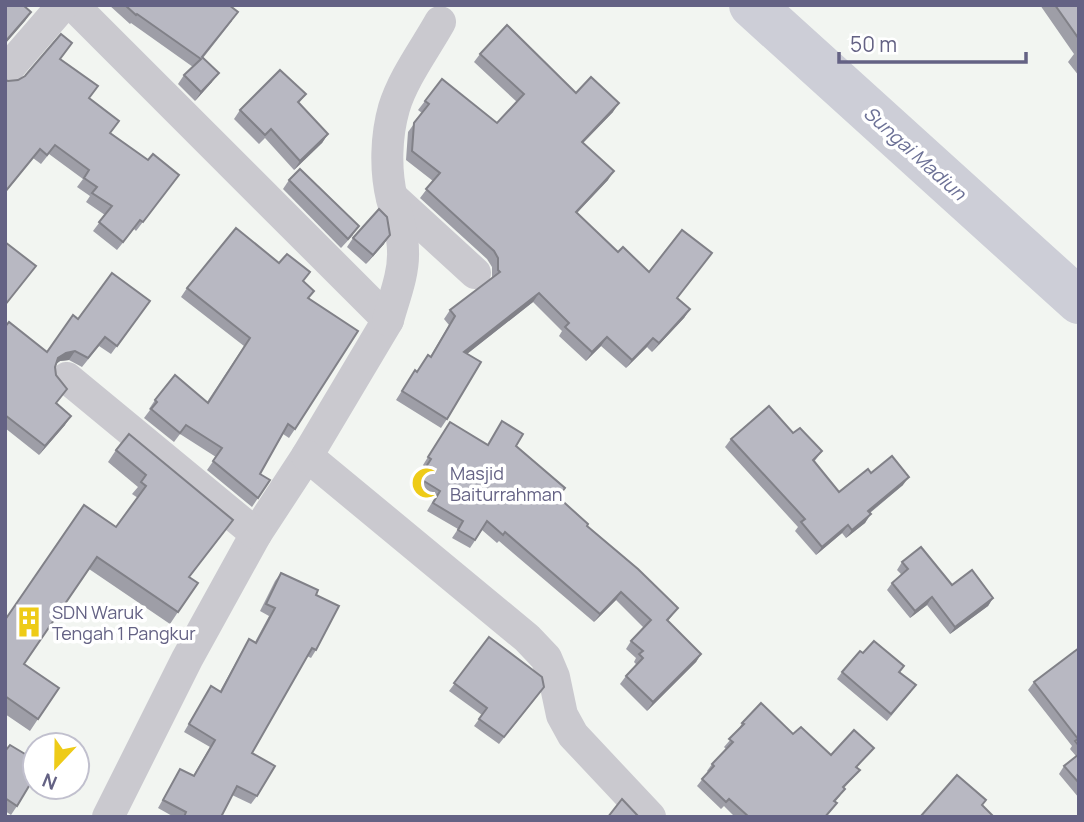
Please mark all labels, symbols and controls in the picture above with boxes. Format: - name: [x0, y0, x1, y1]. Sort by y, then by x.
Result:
- scale bar: [839, 21, 1026, 65]
- text: 50 m: [850, 30, 897, 58]
- water label: Sungai Madiun: [858, 100, 972, 206]
- place label: Masjid Baiturrahman: [450, 461, 562, 506]
- mosque icon: Masjid Baiturrahman: [410, 466, 444, 500]
- place label: SDN Waruk Tengah 1 Pangkur: [52, 600, 196, 645]
- building icon: SDN Waruk Tengah 1 Pangkur: [12, 605, 46, 639]
- north arrow: [21, 731, 91, 801]
- text: N: [38, 767, 61, 796]

